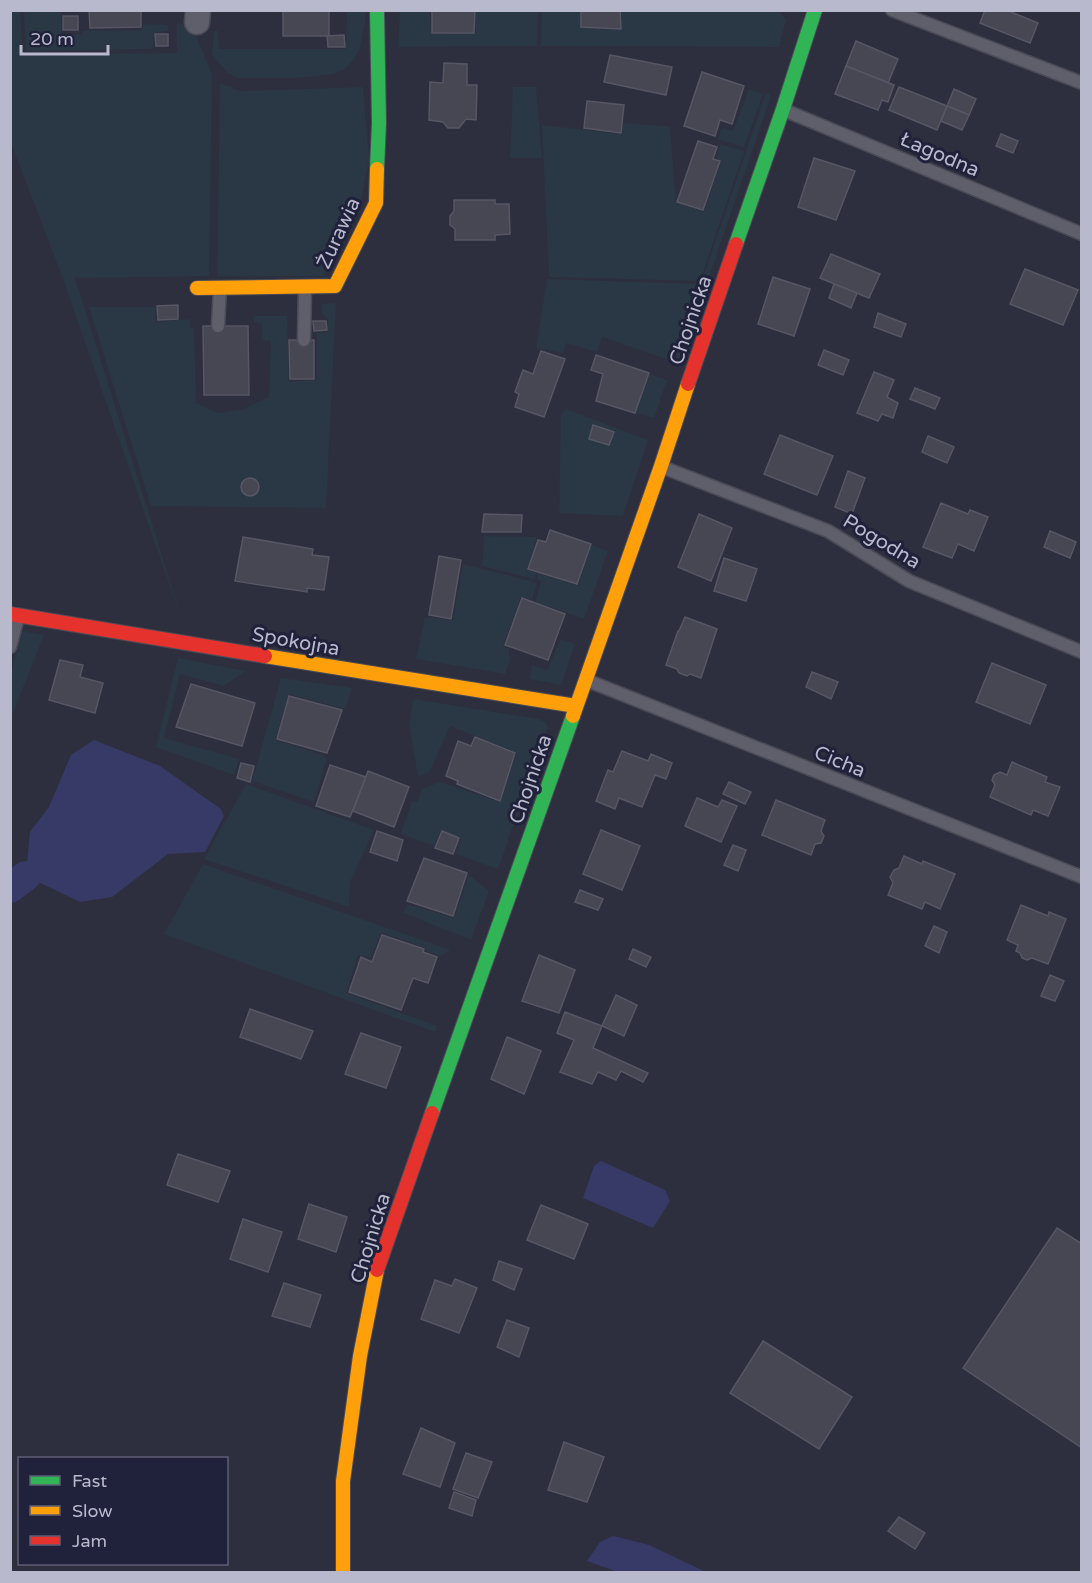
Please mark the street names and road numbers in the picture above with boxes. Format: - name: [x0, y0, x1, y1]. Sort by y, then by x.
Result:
- street label: Łagodna: [896, 128, 983, 182]
- street label: Żurawia: [312, 194, 366, 273]
- street label: Chojnicka: [664, 272, 717, 368]
- street label: Pogodna: [838, 509, 925, 574]
- street label: Spokojna: [250, 622, 341, 661]
- street label: Chojnicka: [504, 731, 557, 827]
- street label: Cicha: [811, 741, 869, 783]
- street label: Chojnicka: [346, 1190, 396, 1286]

